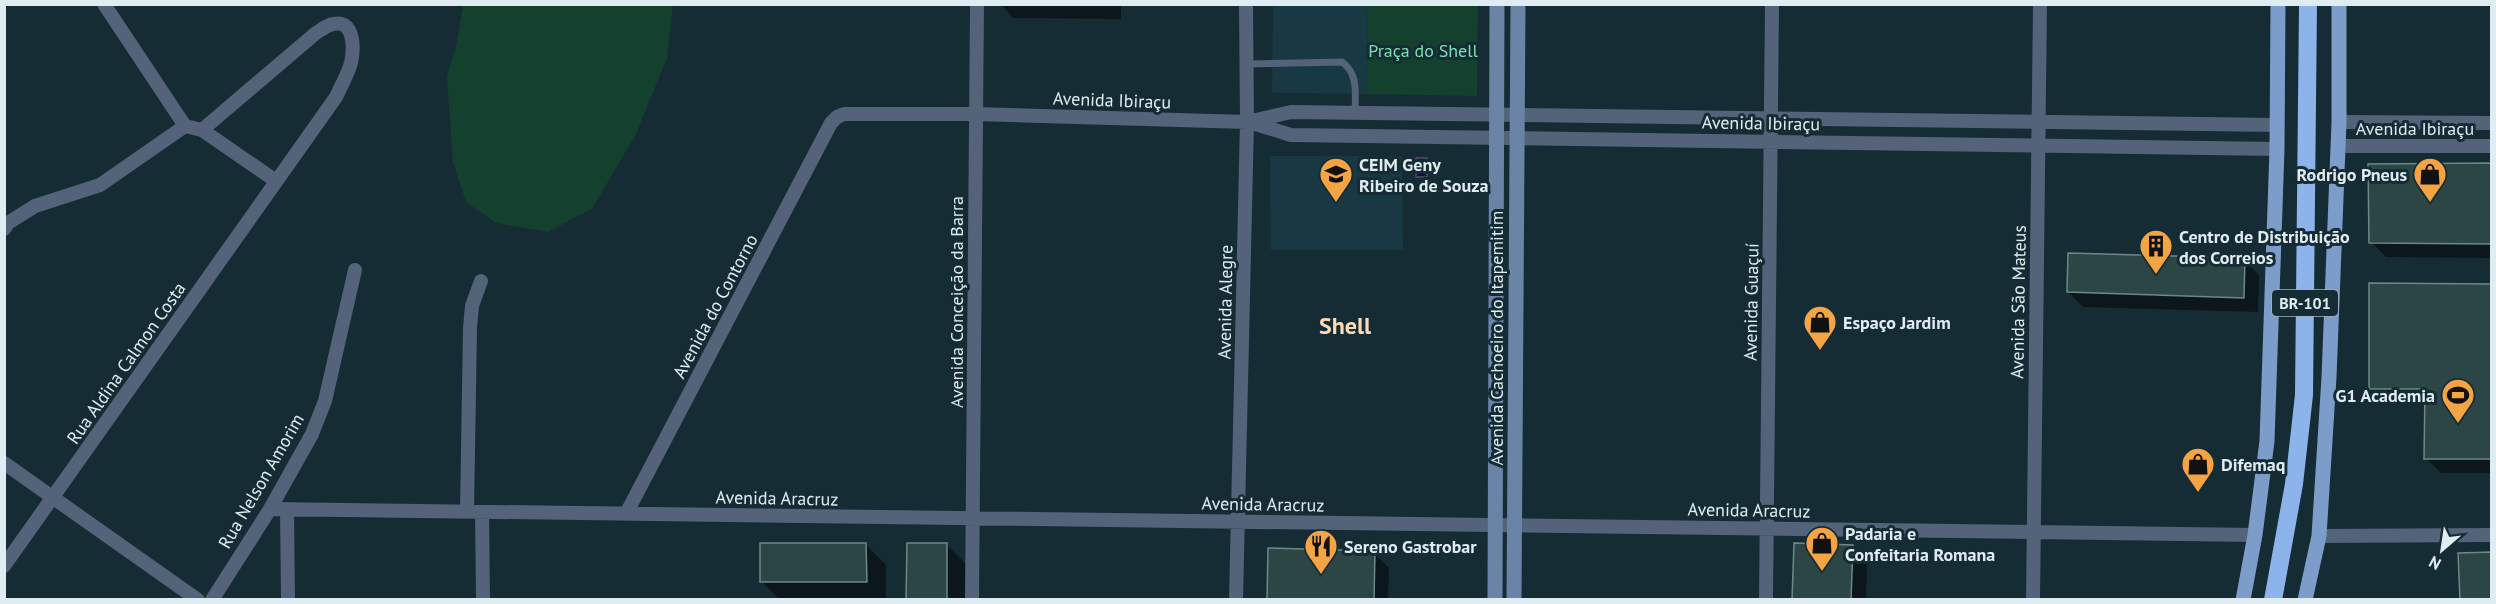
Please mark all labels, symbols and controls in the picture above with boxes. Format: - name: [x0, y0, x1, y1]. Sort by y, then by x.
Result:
- park label: Praça do Shell: [1368, 39, 1479, 62]
- street label: Avenida Ibiraçu: [1053, 86, 1171, 114]
- street label: Avenida Ibiraçu: [1702, 110, 1820, 136]
- street label: Avenida Ibiraçu: [2356, 117, 2474, 140]
- place label: CEIM Geny Ribeiro de Souza: [1359, 153, 1488, 197]
- school or university icon: CEIM Geny Ribeiro de Souza: [1318, 156, 1354, 203]
- shop icon: Rodrigo Pneus: [2412, 156, 2448, 203]
- place label: Rodrigo Pneus: [2297, 163, 2407, 186]
- street label: Avenida Conceição da Barra: [945, 196, 968, 408]
- street label: Avenida Cachoeiro do Itapemitim: [1485, 211, 1508, 465]
- street label: Avenida São Mateus: [2005, 225, 2031, 379]
- place label: Centro de Distribuição dos Correios: [2179, 225, 2350, 269]
- building icon: Centro de Distribuição dos Correios: [2138, 228, 2174, 275]
- street label: Avenida do Contorno: [667, 230, 763, 382]
- street label: Avenida Guaçuí: [1738, 243, 1764, 361]
- street label: Avenida Alegre: [1213, 244, 1237, 360]
- street label: Rua Aldina Calmon Costa: [61, 278, 191, 448]
- road number: BR-101: [2272, 290, 2338, 316]
- shop icon: Espaço Jardim: [1802, 304, 1838, 351]
- district label: Shell: [1319, 310, 1372, 341]
- place label: Espaço Jardim: [1843, 311, 1951, 334]
- sports icon: G1 Academia: [2440, 377, 2476, 424]
- place label: G1 Academia: [2336, 384, 2435, 407]
- street label: Rua Nelson Amorim: [213, 409, 309, 553]
- shop icon: Difemaq: [2180, 446, 2216, 493]
- place label: Difemaq: [2221, 453, 2285, 476]
- street label: Avenida Aracruz: [716, 485, 838, 511]
- street label: Avenida Aracruz: [1202, 491, 1324, 517]
- street label: Avenida Aracruz: [1688, 497, 1810, 523]
- north arrow: [2412, 520, 2472, 580]
- place label: Padaria e Confeitaria Romana: [1845, 522, 1995, 566]
- shop icon: Padaria e Confeitaria Romana: [1804, 525, 1840, 572]
- restaurant icon: Sereno Gastrobar: [1303, 528, 1339, 575]
- place label: Sereno Gastrobar: [1344, 535, 1477, 558]
- text: N: [2425, 552, 2444, 574]

